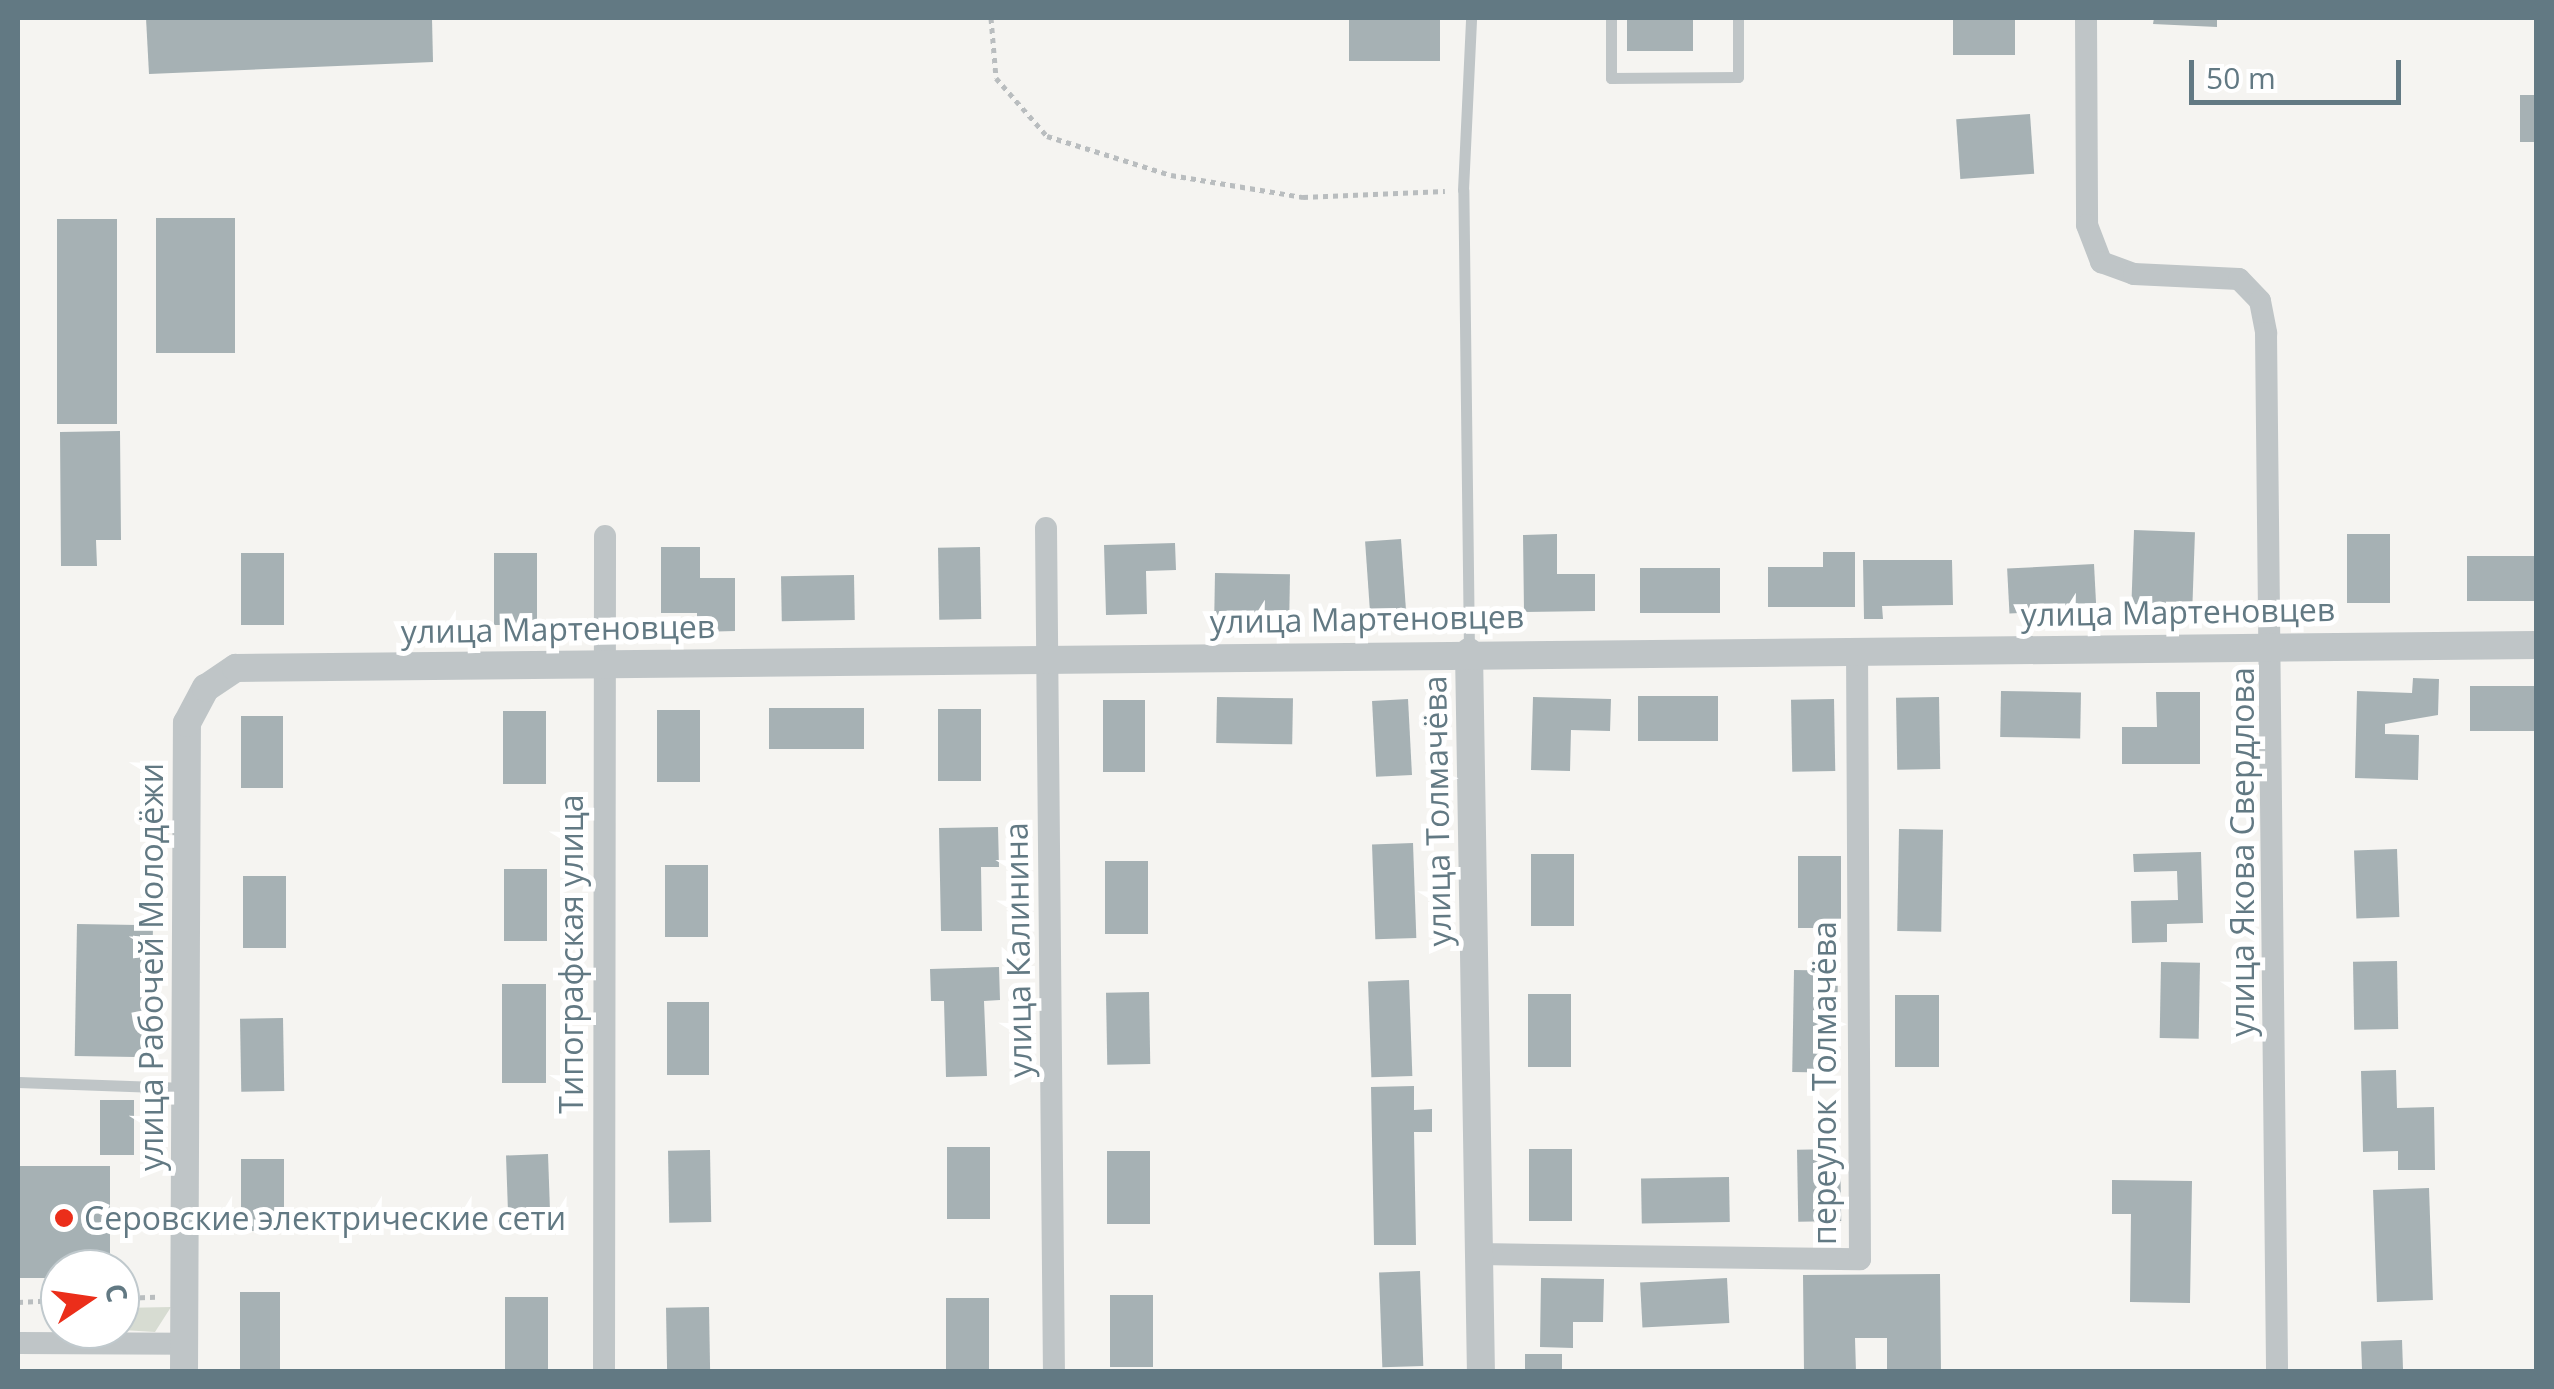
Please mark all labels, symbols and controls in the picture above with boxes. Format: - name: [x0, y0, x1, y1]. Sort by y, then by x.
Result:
- scale bar: [2194, 40, 2406, 102]
- text: 50 m: [2206, 57, 2276, 98]
- street label: улица Мартеновцев: [2021, 590, 2335, 634]
- street label: улица Мартеновцев: [1210, 597, 1524, 641]
- street label: улица Мартеновцев: [401, 607, 715, 651]
- street label: улица Якова Свердлова: [2223, 667, 2261, 1037]
- street label: улица Толмачёва: [1415, 675, 1459, 947]
- street label: улица Рабочей Молодёжи: [132, 763, 170, 1171]
- street label: Типографская улица: [552, 794, 590, 1114]
- street label: улица Калинина: [997, 822, 1039, 1078]
- street label: переулок Толмачёва: [1805, 921, 1843, 1245]
- place label: Серовские электрические сети: [84, 1199, 566, 1237]
- marker: Серовские электрические сети: [53, 1207, 75, 1229]
- north arrow: [40, 1249, 140, 1349]
- text: С: [97, 1280, 138, 1306]

